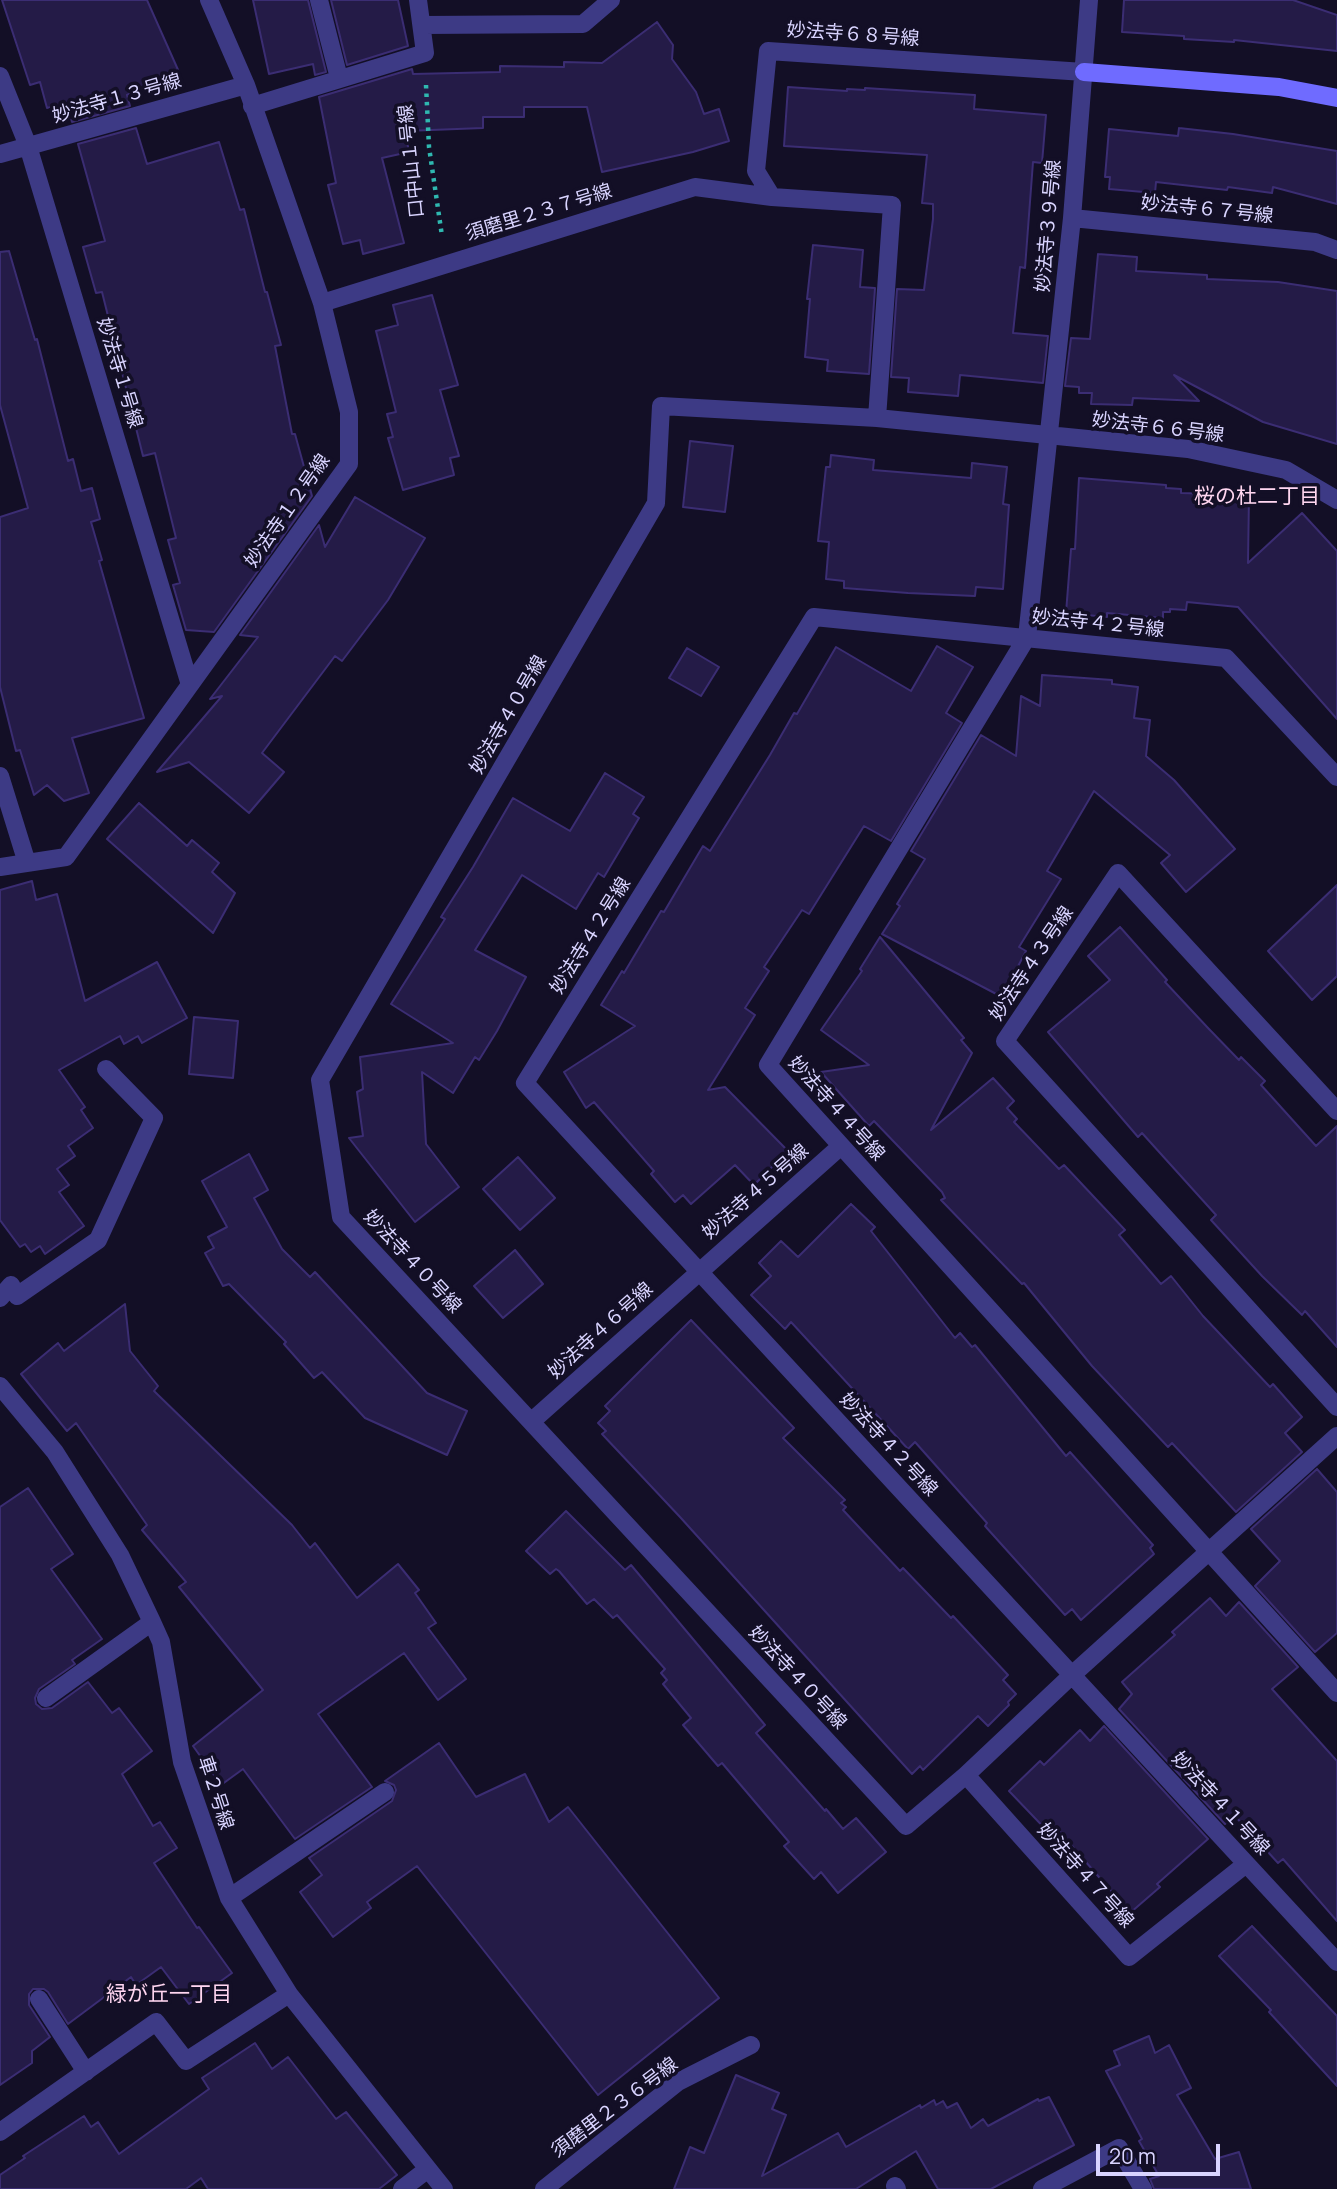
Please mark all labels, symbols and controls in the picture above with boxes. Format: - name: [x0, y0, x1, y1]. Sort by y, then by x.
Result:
- street label: 妙法寺６８号線: [786, 19, 920, 51]
- street label: 妙法寺１３号線: [50, 70, 184, 128]
- street label: 口中山１号線: [395, 103, 429, 219]
- street label: 妙法寺３９号線: [1032, 159, 1066, 293]
- street label: 須磨里２３７号線: [463, 180, 615, 246]
- street label: 妙法寺６７号線: [1140, 192, 1274, 228]
- street label: 妙法寺１号線: [91, 315, 147, 431]
- street label: 妙法寺６６号線: [1091, 409, 1225, 447]
- street label: 妙法寺１２号線: [241, 450, 335, 572]
- district label: 桜の杜二丁目: [1194, 484, 1320, 510]
- street label: 妙法寺４２号線: [1031, 606, 1165, 642]
- street label: 妙法寺４０号線: [466, 652, 552, 778]
- street label: 妙法寺４２号線: [546, 874, 636, 998]
- street label: 妙法寺４３号線: [985, 902, 1079, 1026]
- street label: 妙法寺４４号線: [783, 1052, 889, 1166]
- street label: 妙法寺４５号線: [698, 1140, 814, 1244]
- street label: 妙法寺４０号線: [358, 1206, 466, 1318]
- street label: 妙法寺４６号線: [544, 1278, 658, 1384]
- street label: 妙法寺４２号線: [834, 1389, 942, 1501]
- street label: 妙法寺４０号線: [743, 1622, 851, 1734]
- street label: 妙法寺４１号線: [1166, 1748, 1274, 1860]
- street label: 車２号線: [192, 1753, 238, 1833]
- street label: 妙法寺４７号線: [1032, 1819, 1138, 1933]
- district label: 緑が丘一丁目: [106, 1982, 232, 2008]
- street label: 須磨里２３６号線: [547, 2053, 683, 2163]
- scale bar: [1099, 2130, 1223, 2174]
- text: 20 m: [1109, 2142, 1156, 2170]

